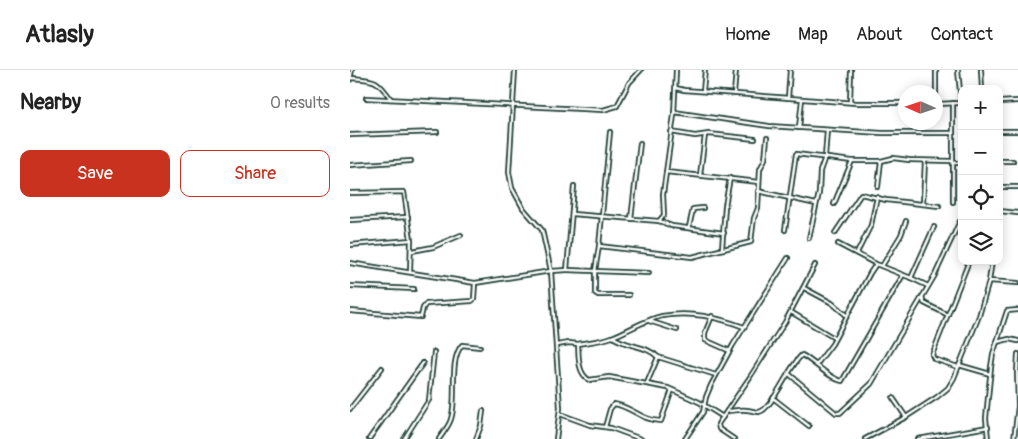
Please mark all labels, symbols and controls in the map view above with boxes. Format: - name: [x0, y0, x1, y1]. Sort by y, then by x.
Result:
- text: Atlasly: [25, 20, 94, 49]
- text: Home: [725, 23, 770, 46]
- text: Map: [798, 23, 828, 46]
- text: About: [856, 23, 902, 46]
- text: Contact: [930, 23, 993, 46]
- north arrow: [898, 85, 943, 130]
- map controls: [958, 85, 1003, 265]
- button: +: [958, 85, 1003, 130]
- text: Nearby: [20, 89, 81, 116]
- text: 0 results: [270, 93, 330, 113]
- button: −: [958, 130, 1003, 175]
- button: Save: [20, 150, 170, 197]
- button: Share: [180, 150, 330, 197]
- button: locate: [958, 175, 1003, 220]
- button: layers: [958, 220, 1003, 265]

